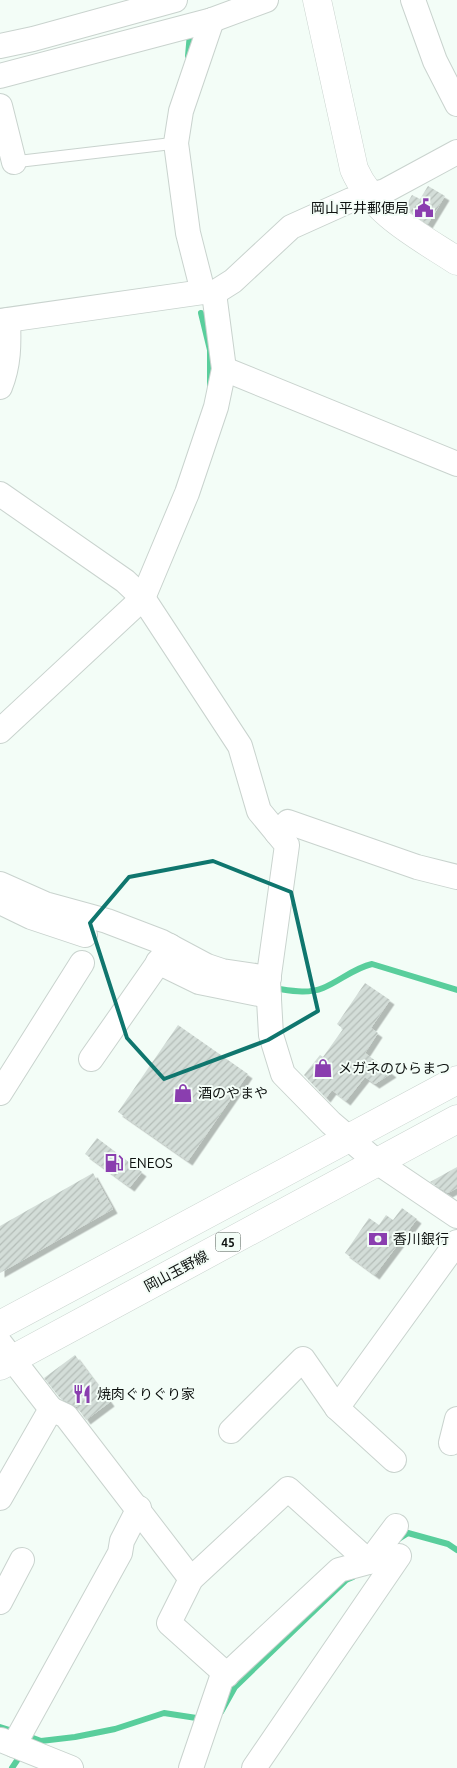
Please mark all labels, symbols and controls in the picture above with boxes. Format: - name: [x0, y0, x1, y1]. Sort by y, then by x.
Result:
- public building icon: 岡山平井郵便局: [413, 197, 435, 219]
- place label: 岡山平井郵便局: [311, 200, 409, 216]
- shop icon: メガネのひらまつ: [312, 1057, 334, 1079]
- place label: メガネのひらまつ: [338, 1060, 450, 1076]
- shop icon: 酒のやまや: [172, 1082, 194, 1104]
- place label: 酒のやまや: [198, 1085, 268, 1101]
- fuel station icon: ENEOS: [103, 1152, 125, 1174]
- place label: ENEOS: [129, 1155, 173, 1171]
- bank icon: 香川銀行: [367, 1228, 389, 1250]
- place label: 香川銀行: [393, 1231, 449, 1247]
- road number: 45: [216, 1232, 240, 1252]
- street label: 岡山玉野線: [141, 1248, 211, 1294]
- restaurant icon: 焼肉ぐりぐり家: [71, 1383, 93, 1405]
- place label: 焼肉ぐりぐり家: [97, 1386, 195, 1402]

